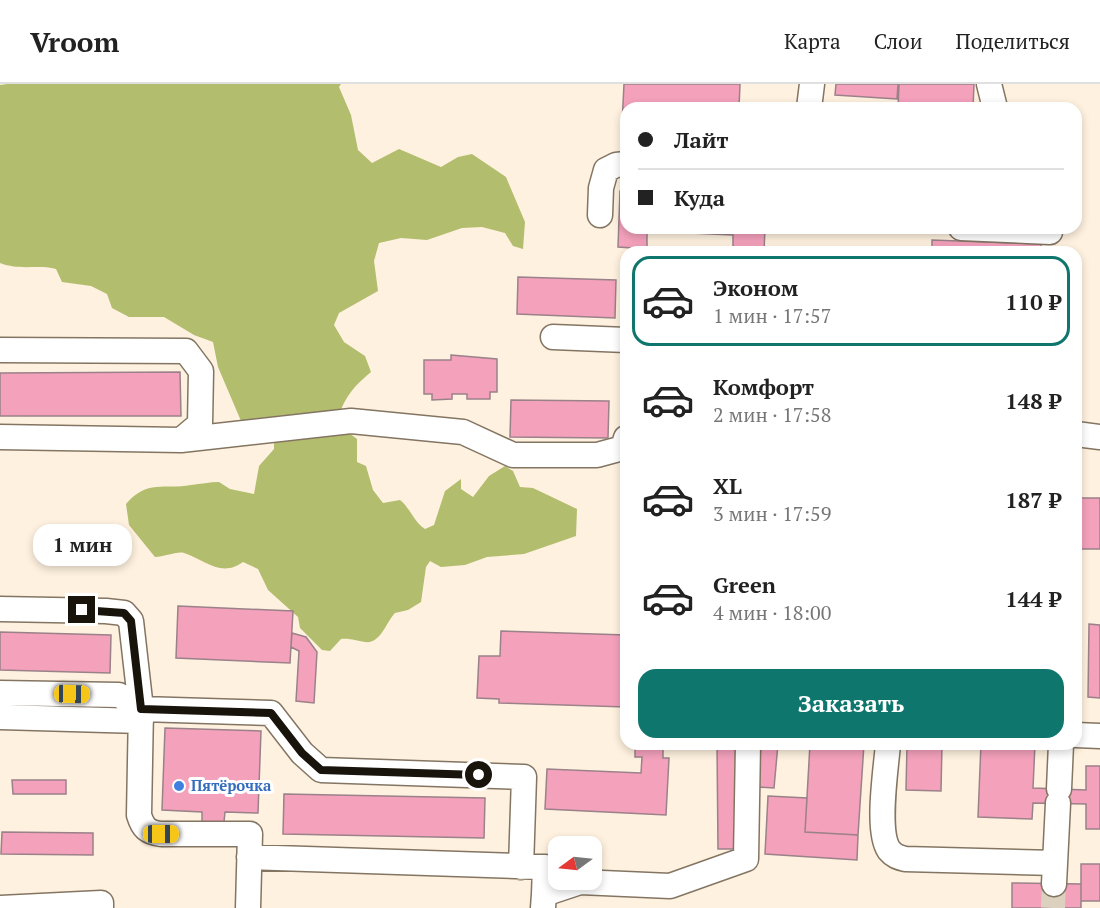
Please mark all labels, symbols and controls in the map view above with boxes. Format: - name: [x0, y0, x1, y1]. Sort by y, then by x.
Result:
- text: Vroom: [30, 23, 119, 60]
- text: Карта: [784, 27, 841, 55]
- text: Слои: [874, 27, 923, 55]
- text: Поделиться: [956, 27, 1070, 55]
- text: Лайт: [674, 125, 728, 154]
- text: Куда: [674, 183, 725, 212]
- text: Эконом: [713, 273, 798, 302]
- icon: car: [641, 274, 695, 328]
- text: 110 ₽: [1005, 287, 1061, 316]
- text: 1 мин · 17:57: [713, 302, 831, 329]
- text: Комфорт: [713, 372, 814, 401]
- icon: car: [641, 373, 695, 427]
- text: 148 ₽: [1005, 386, 1061, 415]
- text: 2 мин · 17:58: [713, 401, 831, 428]
- text: XL: [713, 471, 742, 500]
- icon: car: [641, 472, 695, 526]
- text: 187 ₽: [1005, 485, 1061, 514]
- text: 3 мин · 17:59: [713, 500, 831, 527]
- callout: 1 мин: [32, 523, 132, 565]
- text: 1 мин: [53, 531, 112, 558]
- text: Green: [713, 570, 776, 599]
- icon: car: [641, 571, 695, 625]
- text: 144 ₽: [1005, 584, 1061, 613]
- route end: [68, 596, 95, 623]
- text: 4 мин · 18:00: [713, 599, 831, 626]
- button: Заказать: [638, 669, 1064, 738]
- car: [54, 685, 90, 703]
- route start: [465, 761, 492, 788]
- place label: Пятёрочка: [191, 775, 272, 795]
- marker: Пятёрочка: [172, 779, 186, 793]
- car: [143, 825, 179, 843]
- north arrow: [548, 836, 602, 890]
- map controls: [548, 836, 602, 890]

